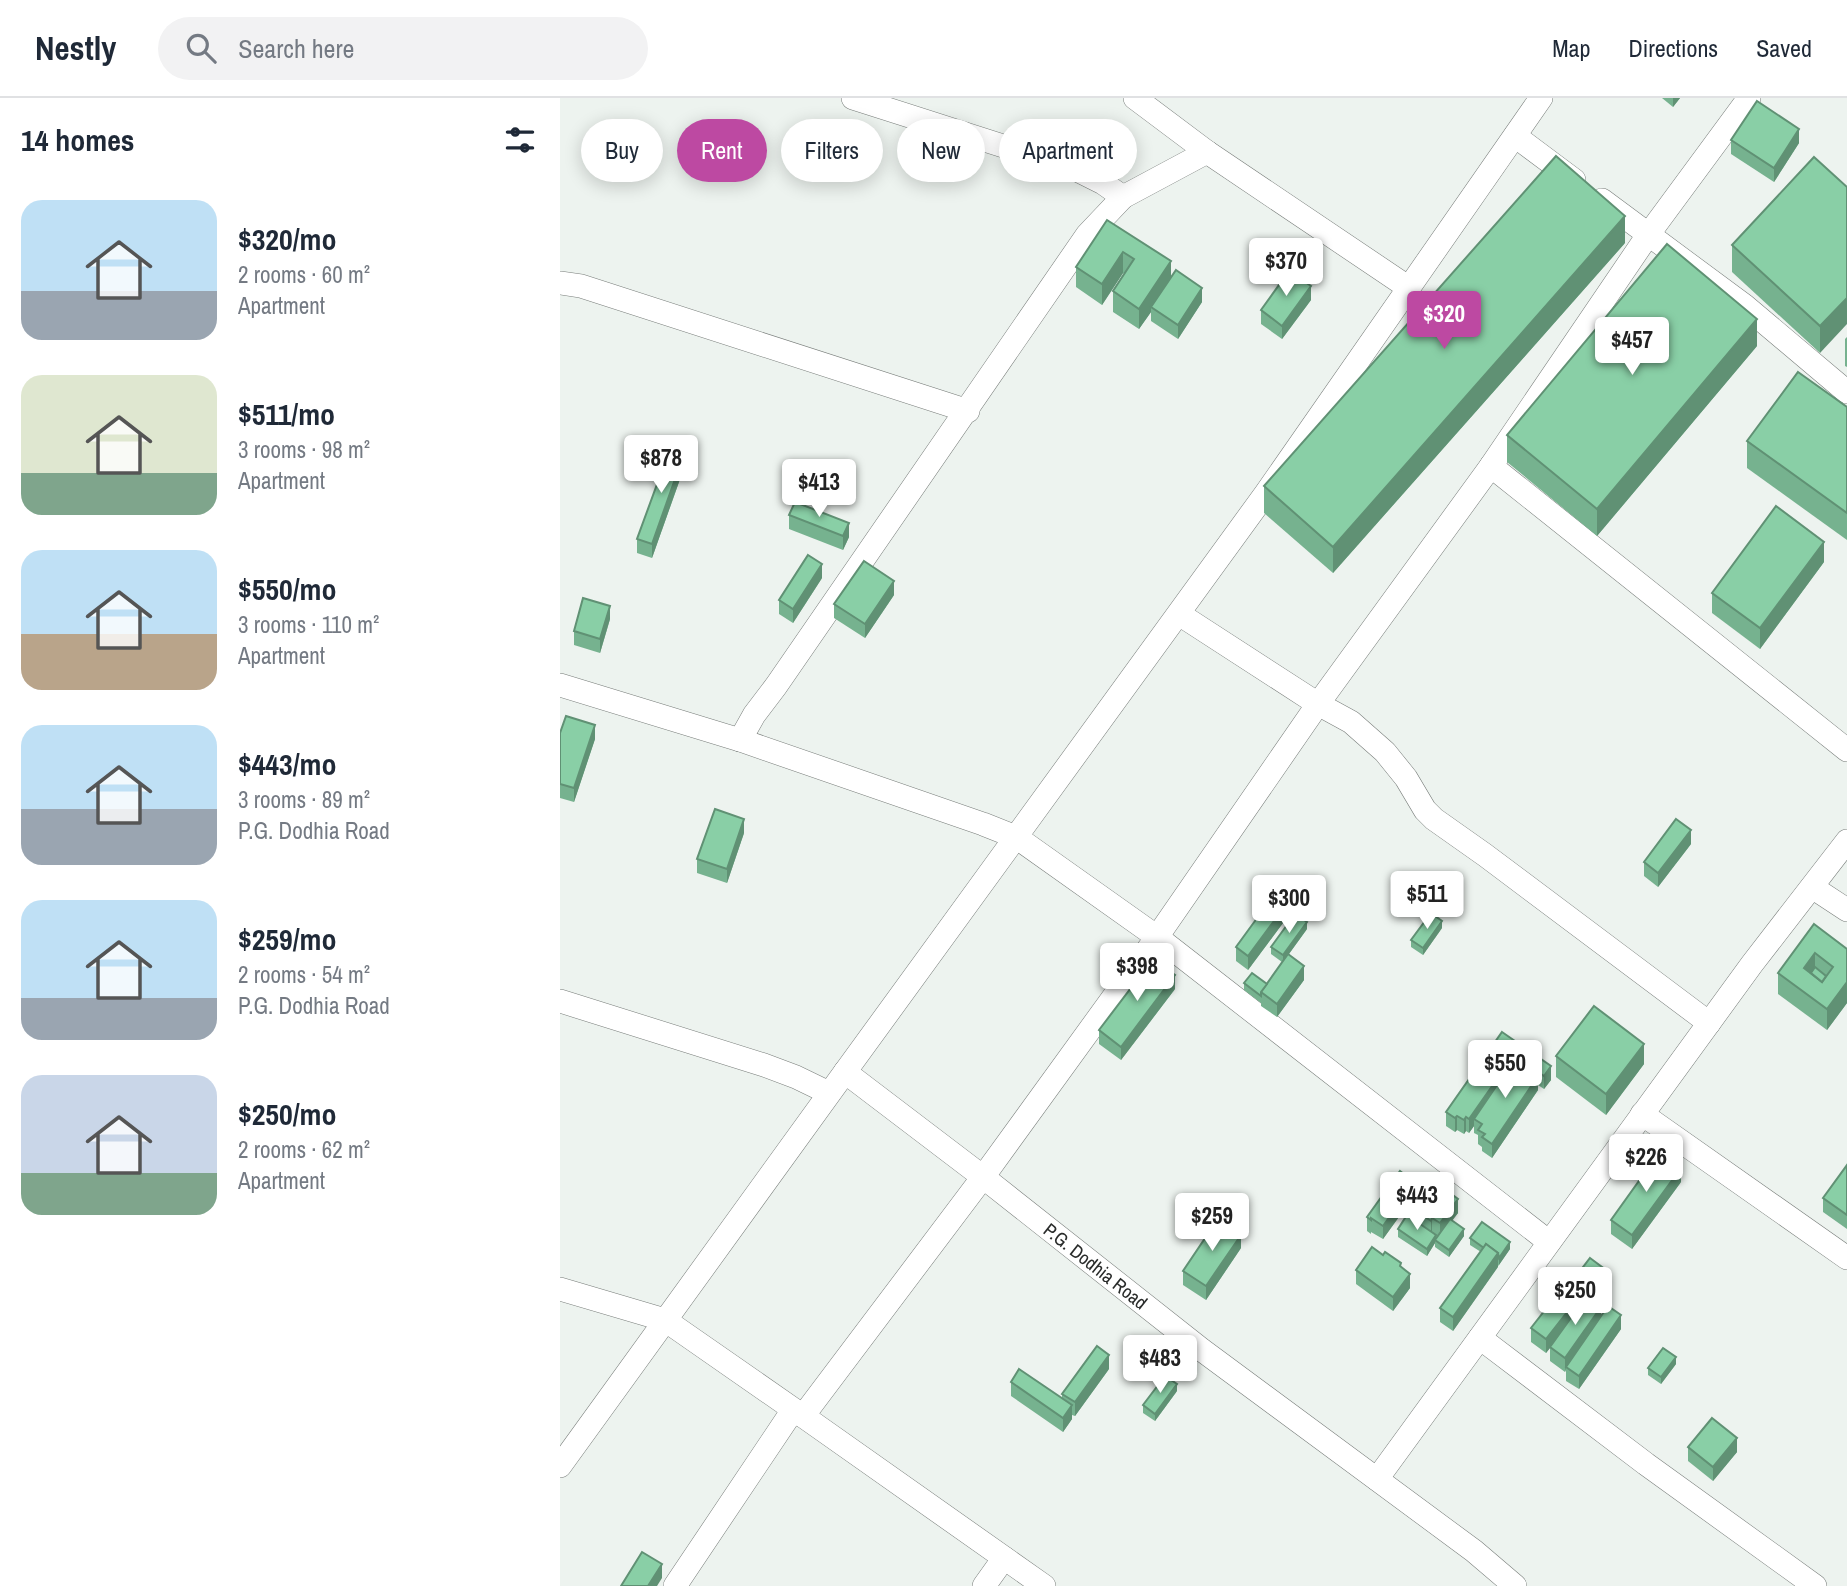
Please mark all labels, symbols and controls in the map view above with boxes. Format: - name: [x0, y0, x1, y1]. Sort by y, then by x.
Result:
- search box: [158, 17, 648, 80]
- text: Nestly: [35, 26, 116, 70]
- icon: search: [182, 29, 220, 67]
- text: Search here: [238, 31, 354, 66]
- text: Map: [1552, 32, 1590, 64]
- text: Directions: [1628, 32, 1718, 64]
- text: Saved: [1756, 32, 1812, 64]
- chip: Buy: [581, 119, 663, 182]
- chip: Rent: [677, 119, 767, 182]
- chip: Filters: [781, 119, 883, 182]
- chip: New: [897, 119, 985, 182]
- chip: Apartment: [999, 119, 1137, 182]
- text: 14 homes: [21, 120, 135, 160]
- icon: filters: [501, 121, 539, 159]
- text: $320/mo: [238, 219, 336, 259]
- icon: home: [77, 228, 161, 312]
- pin: $370: [1245, 238, 1327, 298]
- text: $370: [1265, 245, 1307, 276]
- text: 2 rooms · 60 m²: [238, 259, 370, 290]
- text: Apartment: [238, 290, 325, 321]
- pin: $320: [1403, 292, 1485, 351]
- text: $320: [1423, 298, 1465, 329]
- pin: $457: [1591, 317, 1673, 377]
- text: $457: [1611, 324, 1653, 355]
- text: $511/mo: [238, 394, 335, 434]
- icon: home: [77, 403, 161, 487]
- text: 3 rooms · 98 m²: [238, 434, 370, 465]
- pin: $878: [620, 436, 702, 495]
- text: $878: [640, 442, 682, 473]
- pin: $413: [778, 460, 860, 519]
- text: Apartment: [238, 465, 325, 496]
- text: $413: [798, 466, 840, 497]
- text: $550/mo: [238, 569, 336, 609]
- icon: home: [77, 578, 161, 662]
- text: 3 rooms · 110 m²: [238, 609, 379, 640]
- text: Apartment: [238, 640, 325, 671]
- text: $443/mo: [238, 744, 336, 784]
- icon: home: [77, 753, 161, 837]
- text: 3 rooms · 89 m²: [238, 784, 370, 815]
- text: P.G. Dodhia Road: [238, 815, 390, 846]
- pin: $511: [1386, 872, 1468, 931]
- pin: $300: [1248, 876, 1330, 935]
- text: $511: [1407, 878, 1447, 909]
- text: $300: [1268, 882, 1310, 913]
- text: $259/mo: [238, 919, 336, 959]
- icon: home: [77, 928, 161, 1012]
- pin: $398: [1096, 944, 1178, 1003]
- text: $398: [1116, 950, 1158, 981]
- text: 2 rooms · 54 m²: [238, 959, 370, 990]
- text: P.G. Dodhia Road: [238, 990, 390, 1021]
- pin: $550: [1464, 1040, 1546, 1100]
- text: $550: [1484, 1047, 1526, 1078]
- text: $250/mo: [238, 1094, 336, 1134]
- icon: home: [77, 1103, 161, 1187]
- text: 2 rooms · 62 m²: [238, 1134, 370, 1165]
- pin: $226: [1605, 1134, 1687, 1194]
- text: $226: [1625, 1141, 1667, 1172]
- text: Apartment: [238, 1165, 325, 1196]
- pin: $443: [1376, 1172, 1458, 1232]
- text: $443: [1396, 1179, 1438, 1210]
- pin: $259: [1171, 1194, 1253, 1253]
- text: $259: [1191, 1200, 1233, 1231]
- street label: P.G. Dodhia Road: [1038, 1217, 1153, 1315]
- pin: $250: [1534, 1268, 1616, 1327]
- text: $250: [1554, 1274, 1596, 1305]
- pin: $483: [1119, 1336, 1201, 1395]
- text: $483: [1139, 1342, 1181, 1373]

